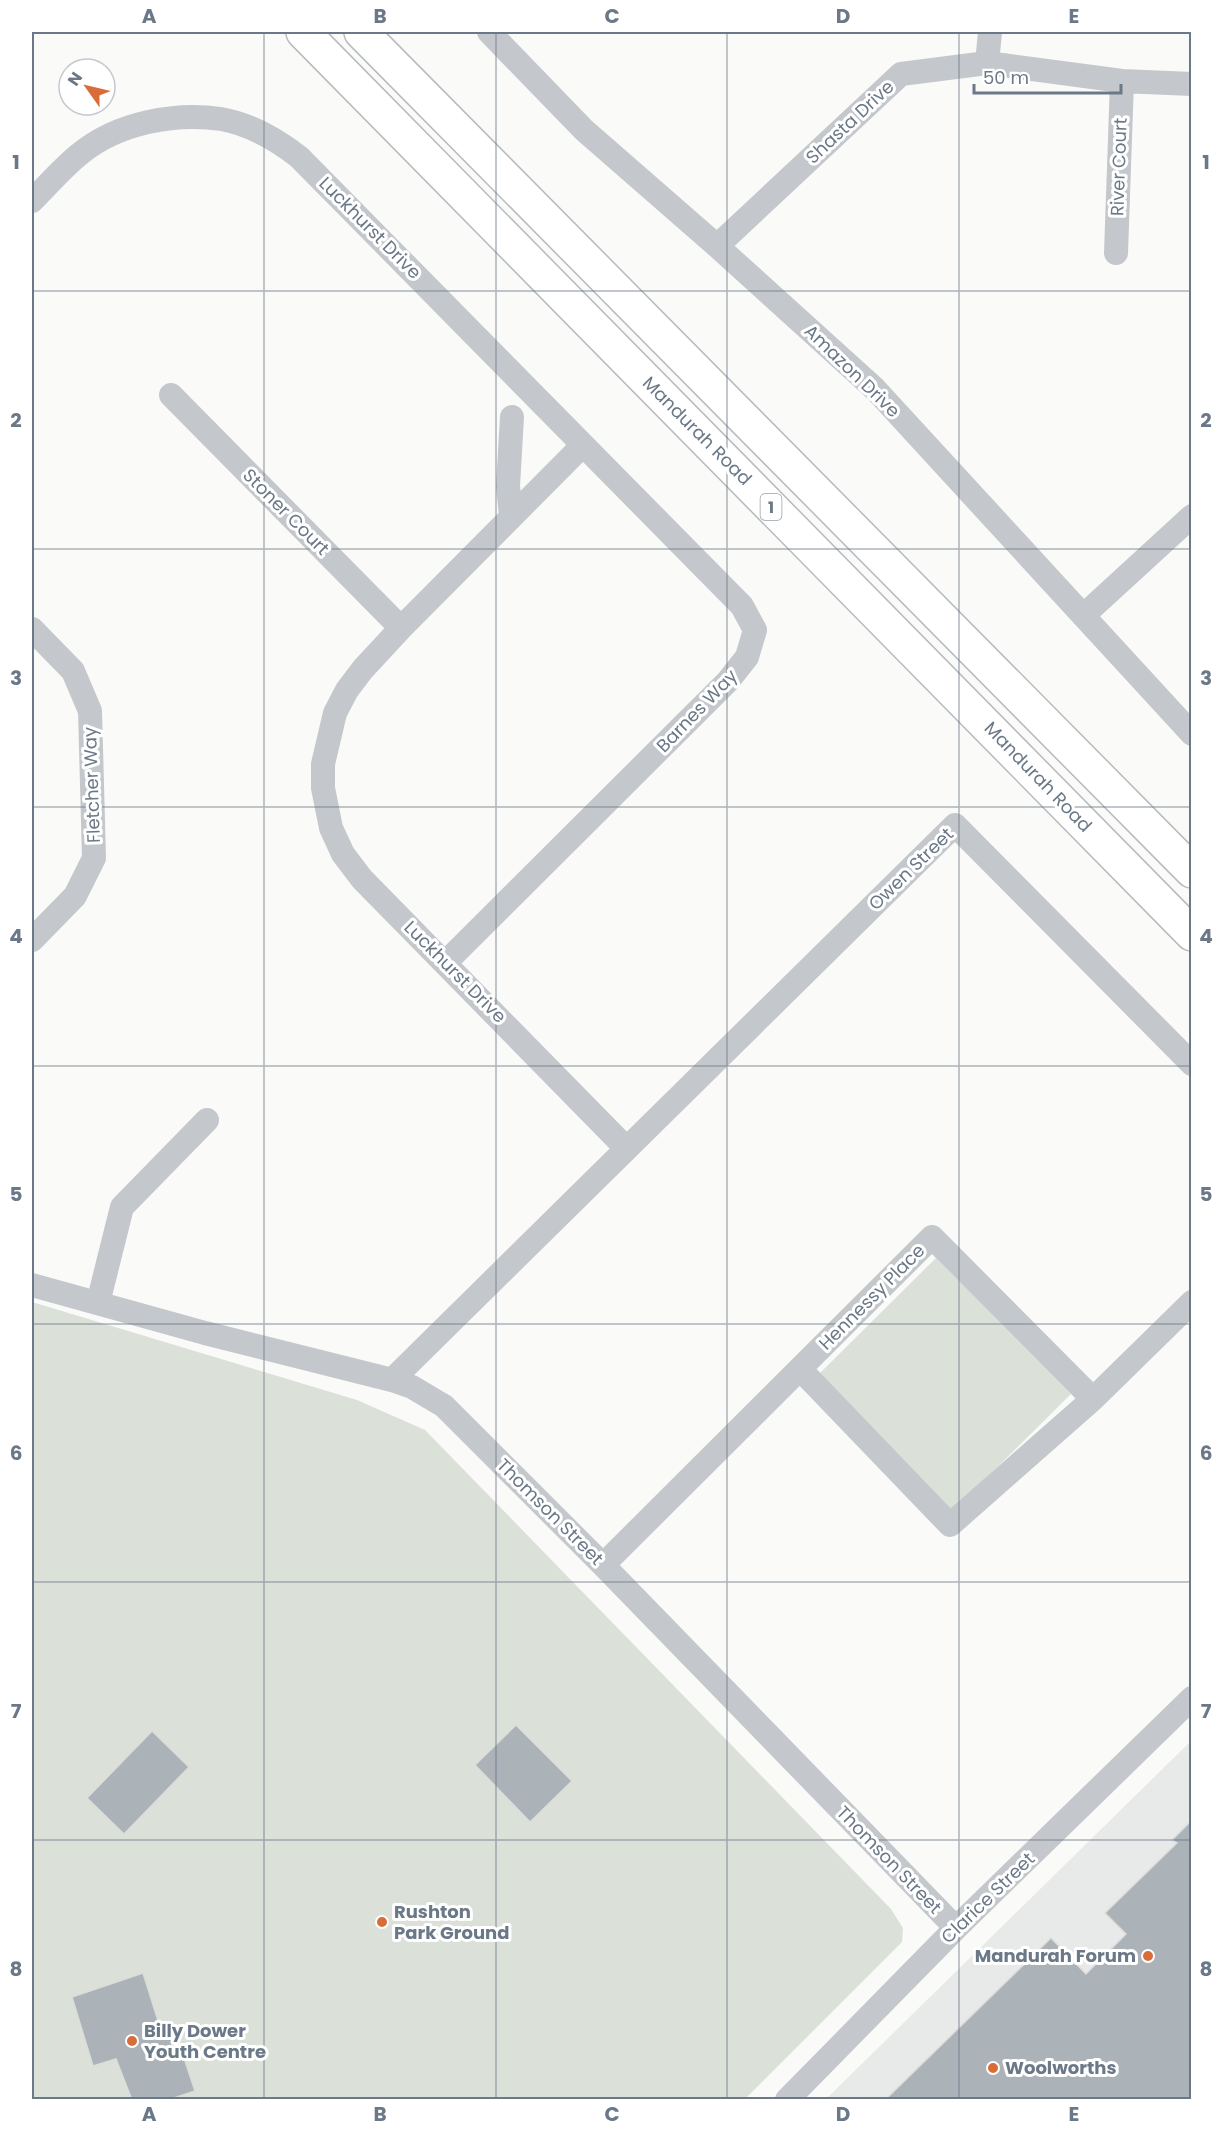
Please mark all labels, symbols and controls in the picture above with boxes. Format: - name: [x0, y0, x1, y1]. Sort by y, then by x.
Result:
- text: A: [142, 2, 157, 30]
- text: B: [373, 2, 387, 30]
- text: C: [604, 2, 620, 30]
- text: D: [836, 2, 850, 30]
- text: E: [1069, 2, 1079, 30]
- north arrow: [57, 57, 117, 117]
- scale bar: [974, 57, 1121, 95]
- text: 50 m: [983, 65, 1029, 90]
- text: N: [62, 67, 88, 90]
- street label: Shasta Drive: [800, 74, 899, 169]
- street label: River Court: [1104, 117, 1133, 217]
- text: 1: [12, 148, 20, 176]
- text: 1: [1202, 148, 1210, 176]
- street label: Luckhurst Drive: [314, 171, 427, 284]
- street label: Amazon Drive: [799, 319, 906, 423]
- street label: Mandurah Road: [637, 371, 757, 491]
- text: 2: [10, 406, 22, 434]
- text: 2: [1200, 406, 1212, 434]
- street label: Stoner Court: [238, 463, 335, 560]
- road number: 1: [760, 494, 782, 520]
- text: 3: [10, 664, 22, 692]
- street label: Barnes Way: [651, 664, 743, 758]
- text: 3: [1200, 664, 1212, 692]
- street label: Mandurah Road: [979, 716, 1098, 837]
- street label: Fletcher Way: [77, 727, 106, 844]
- street label: Owen Street: [863, 822, 959, 916]
- street label: Luckhurst Drive: [399, 915, 512, 1028]
- text: 4: [9, 922, 23, 950]
- text: 4: [1199, 922, 1213, 950]
- text: 5: [10, 1180, 23, 1208]
- text: 5: [1200, 1180, 1213, 1208]
- street label: Hennessy Place: [813, 1238, 930, 1355]
- text: 6: [10, 1439, 22, 1467]
- text: 6: [1200, 1439, 1212, 1467]
- street label: Thomson Street: [492, 1453, 609, 1570]
- text: 7: [11, 1697, 22, 1725]
- text: 7: [1201, 1697, 1212, 1725]
- street label: Thomson Street: [831, 1800, 947, 1919]
- street label: Clarice Street: [935, 1847, 1040, 1949]
- place label: Rushton Park Ground: [394, 1899, 509, 1945]
- marker: Rushton Park Ground: [375, 1915, 389, 1929]
- place label: Mandurah Forum: [975, 1943, 1136, 1968]
- marker: Mandurah Forum: [1141, 1949, 1155, 1963]
- text: 8: [10, 1955, 22, 1983]
- text: 8: [1200, 1955, 1212, 1983]
- place label: Billy Dower Youth Centre: [144, 2018, 266, 2064]
- marker: Billy Dower Youth Centre: [125, 2034, 139, 2048]
- place label: Woolworths: [1005, 2055, 1116, 2080]
- marker: Woolworths: [986, 2061, 1000, 2075]
- text: A: [142, 2100, 157, 2128]
- text: B: [373, 2100, 387, 2128]
- text: C: [604, 2100, 620, 2128]
- text: D: [836, 2100, 850, 2128]
- text: E: [1069, 2100, 1079, 2128]

